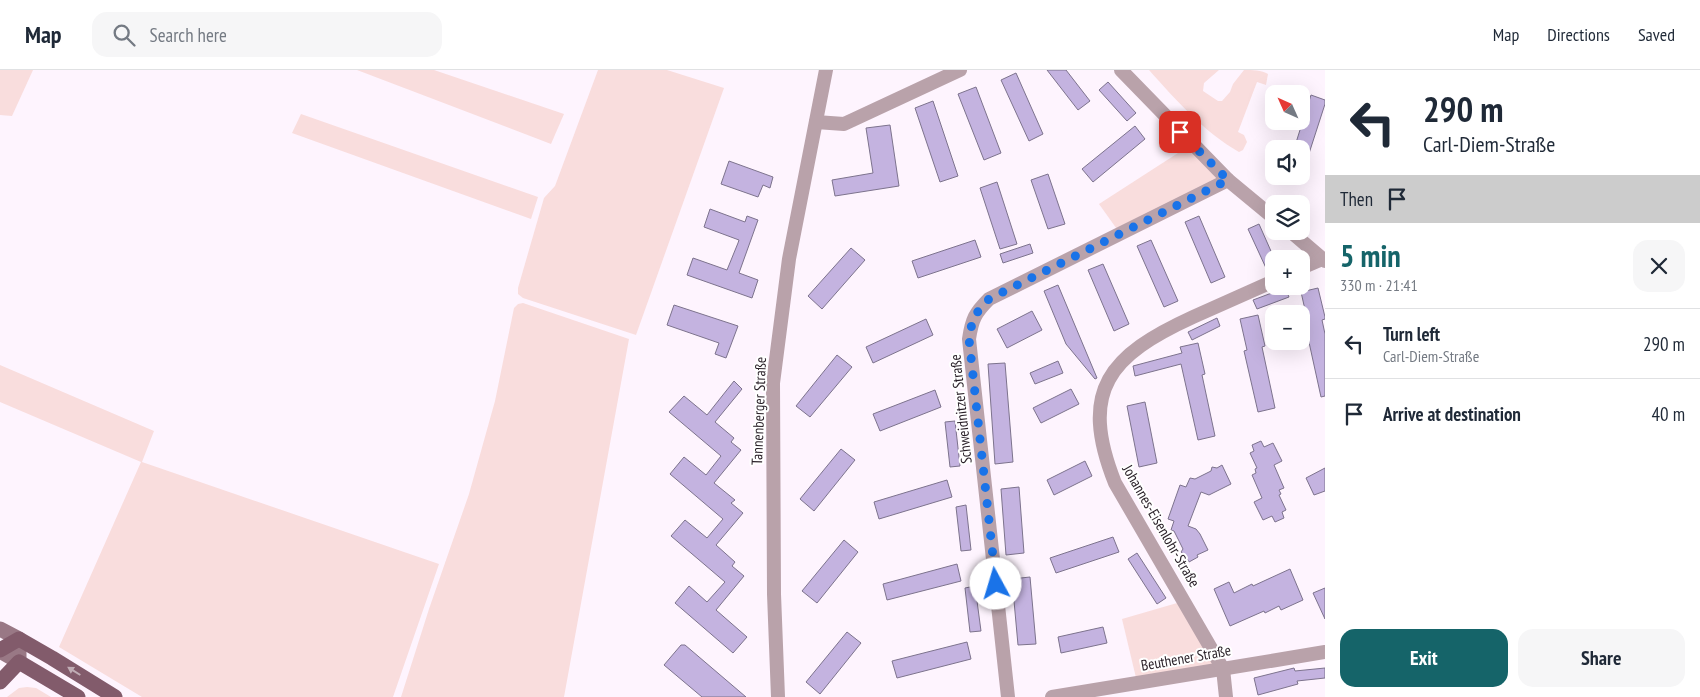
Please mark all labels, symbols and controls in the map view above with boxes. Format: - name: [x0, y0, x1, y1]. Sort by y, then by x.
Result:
- search box: [92, 12, 442, 57]
- text: Map: [25, 19, 62, 50]
- icon: search: [110, 21, 138, 49]
- text: Search here: [150, 23, 227, 47]
- text: Map: [1493, 23, 1519, 46]
- text: Directions: [1547, 23, 1610, 46]
- text: Saved: [1638, 23, 1675, 46]
- north arrow: [1265, 85, 1310, 130]
- map controls: [1265, 85, 1310, 350]
- text: 290 m: [1423, 86, 1504, 132]
- icon: left: [1340, 90, 1405, 155]
- pin: [1159, 111, 1201, 153]
- icon: arrive: [1166, 118, 1194, 146]
- text: Carl-Diem-Straße: [1423, 130, 1555, 158]
- button: sound: [1265, 140, 1310, 185]
- icon: arrive: [1383, 185, 1411, 213]
- text: Then: [1340, 187, 1373, 211]
- button: layers: [1265, 195, 1310, 240]
- text: 5 min: [1340, 236, 1401, 275]
- button: close: [1633, 240, 1685, 292]
- button: +: [1265, 250, 1310, 295]
- text: 330 m · 21:41: [1340, 275, 1418, 295]
- button: −: [1265, 305, 1310, 350]
- text: Turn left: [1383, 322, 1440, 346]
- icon: left: [1340, 330, 1368, 358]
- text: 290 m: [1643, 332, 1685, 356]
- text: Carl-Diem-Straße: [1383, 346, 1479, 366]
- street label: Schweidnitzer Straße: [945, 353, 976, 465]
- street label: Tannenberger Straße: [747, 357, 770, 465]
- icon: arrive: [1340, 400, 1368, 428]
- text: Arrive at destination: [1383, 402, 1521, 426]
- text: 40 m: [1652, 402, 1685, 426]
- street label: Johannes-Eisenlohr-Straße: [1118, 460, 1204, 590]
- position arrow: [969, 557, 1021, 609]
- button: Exit: [1340, 629, 1508, 687]
- button: Share: [1518, 629, 1685, 687]
- street label: Beuthener Straße: [1139, 640, 1232, 675]
- one-way arrow: [67, 667, 80, 676]

